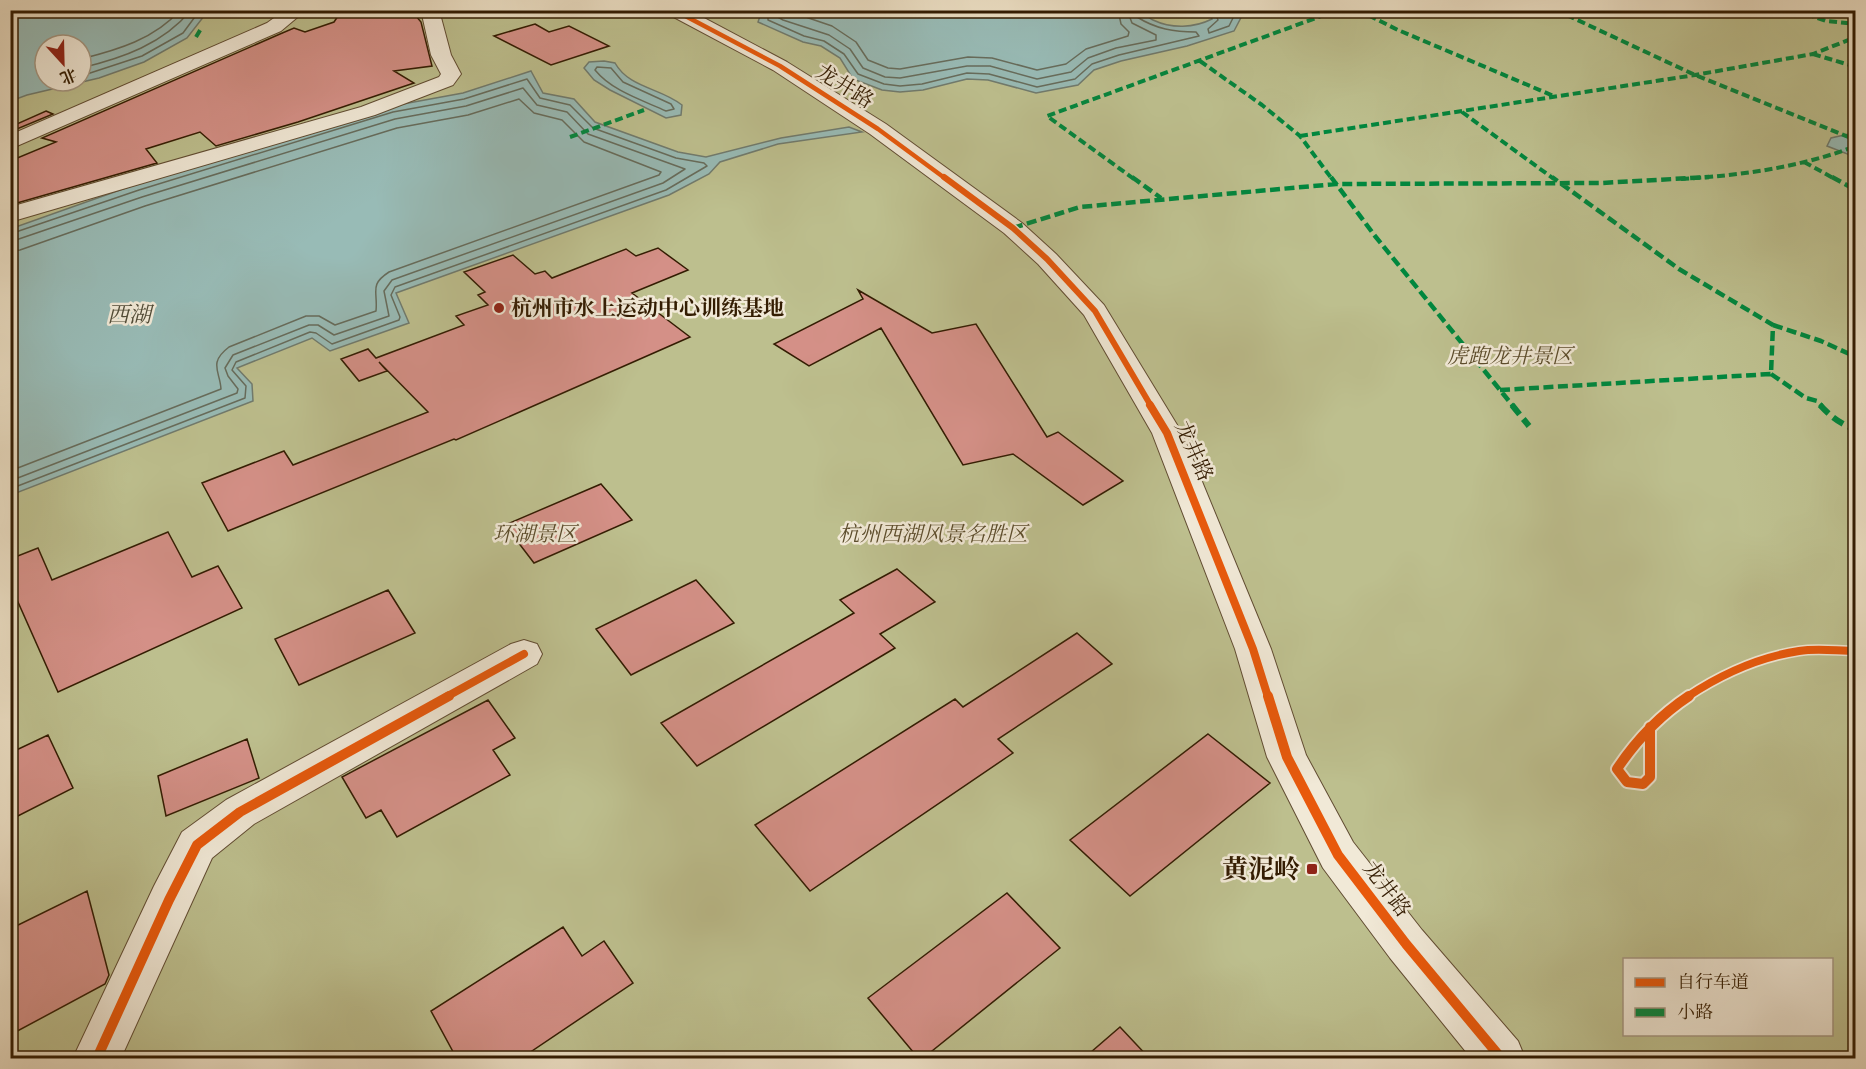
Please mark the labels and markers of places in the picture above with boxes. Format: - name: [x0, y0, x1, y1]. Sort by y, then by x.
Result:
- place label: 杭州市水上运动中心训练基地: [511, 296, 784, 322]
- marker: 杭州市水上运动中心训练基地: [492, 301, 506, 315]
- place label: 黄泥岭: [1222, 854, 1300, 886]
- marker: 黄泥岭: [1305, 862, 1319, 876]

